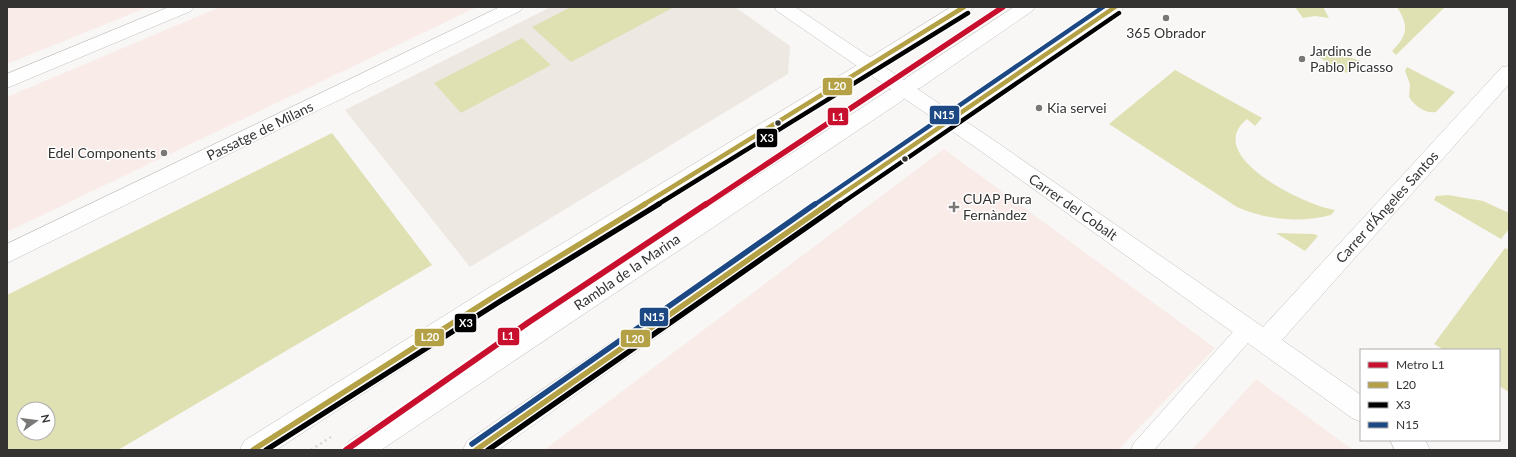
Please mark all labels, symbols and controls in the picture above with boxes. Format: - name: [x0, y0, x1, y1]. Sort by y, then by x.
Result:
- marker: 365 Obrador: [1161, 13, 1171, 23]
- place label: 365 Obrador: [1126, 24, 1206, 41]
- place label: Jardins de Pablo Picasso: [1310, 42, 1393, 75]
- marker: Jardins de Pablo Picasso: [1297, 54, 1307, 64]
- line badge: L20: [822, 77, 853, 96]
- text: L20: [828, 79, 847, 92]
- street label: Passatge de Milans: [204, 97, 316, 164]
- place label: Kia servei: [1047, 99, 1107, 116]
- marker: Kia servei: [1034, 103, 1044, 113]
- line badge: N15: [929, 105, 960, 125]
- line badge: L1: [827, 107, 849, 126]
- text: N15: [933, 108, 955, 121]
- text: L1: [832, 110, 844, 123]
- unlabelled marker: [773, 118, 783, 128]
- line badge: X3: [756, 128, 778, 148]
- text: X3: [760, 131, 774, 144]
- place label: Edel Components: [48, 144, 156, 161]
- street label: Carrer d'Ángeles Santos: [1332, 147, 1442, 266]
- marker: Edel Components: [159, 148, 169, 158]
- unlabelled marker: [900, 154, 910, 164]
- street label: Carrer del Cobalt: [1026, 170, 1121, 243]
- place label: CUAP Pura Fernàndez: [963, 190, 1032, 223]
- marker: CUAP Pura Fernàndez: [948, 201, 960, 213]
- street label: Rambla de la Marina: [570, 230, 683, 313]
- line badge: N15: [639, 307, 669, 327]
- text: N15: [643, 310, 665, 323]
- line badge: X3: [454, 313, 477, 333]
- text: X3: [459, 316, 473, 329]
- line badge: L1: [497, 327, 520, 346]
- line badge: L20: [414, 328, 445, 347]
- text: L1: [502, 329, 514, 342]
- line badge: L20: [620, 329, 651, 348]
- text: L20: [421, 330, 440, 343]
- text: L20: [626, 332, 645, 345]
- legend: [1360, 349, 1500, 441]
- text: Metro L1: [1396, 357, 1445, 372]
- text: L20: [1396, 377, 1416, 392]
- text: X3: [1396, 397, 1411, 412]
- north arrow: [16, 401, 56, 441]
- text: N: [39, 413, 54, 424]
- text: N15: [1396, 417, 1419, 432]

